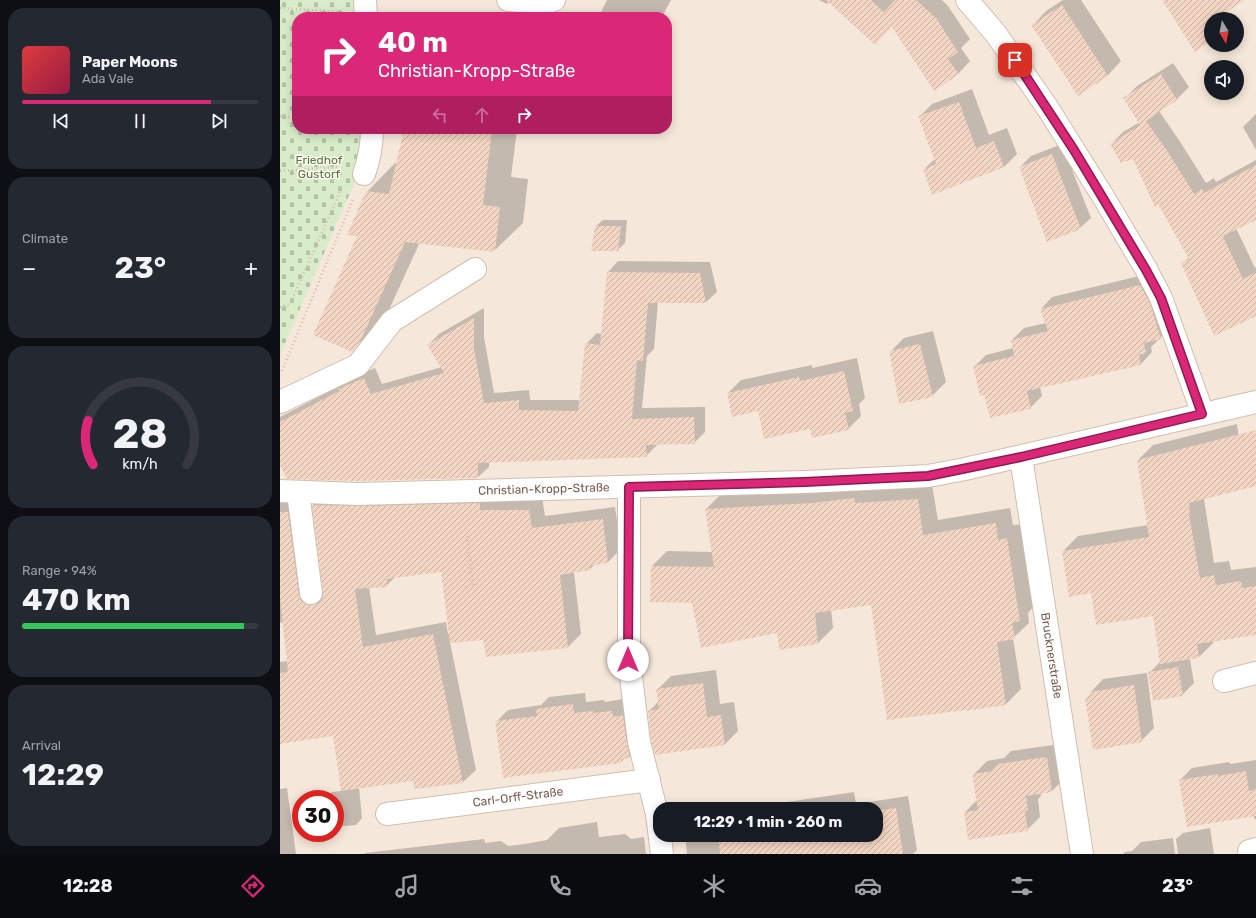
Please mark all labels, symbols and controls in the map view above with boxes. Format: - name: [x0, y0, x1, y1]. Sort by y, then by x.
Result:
- north arrow: [1204, 12, 1244, 52]
- map controls: [1204, 12, 1244, 100]
- text: 40 m: [378, 26, 448, 59]
- icon: right: [312, 28, 364, 80]
- pin: [998, 43, 1032, 77]
- icon: arrive: [1004, 49, 1026, 71]
- text: Paper Moons: [82, 53, 178, 71]
- text: Christian-Kropp-Straße: [378, 60, 575, 82]
- button: sound: [1204, 60, 1244, 100]
- text: Ada Vale: [82, 71, 134, 86]
- icon: left: [429, 104, 451, 126]
- icon: ahead: [471, 104, 493, 126]
- icon: right: [513, 104, 535, 126]
- icon: previous: [50, 110, 72, 132]
- icon: pause: [129, 110, 151, 132]
- icon: next: [208, 110, 230, 132]
- park label: Friedhof Gustorf: [296, 153, 343, 181]
- text: Climate: [22, 231, 68, 246]
- text: 23°: [114, 250, 166, 286]
- text: −: [22, 255, 36, 282]
- text: +: [244, 255, 258, 282]
- text: 28: [112, 409, 168, 458]
- text: km/h: [122, 456, 158, 473]
- street label: Christian-Kropp-Straße: [478, 480, 610, 498]
- text: Range · 94%: [22, 563, 97, 578]
- text: 470 km: [22, 582, 131, 618]
- street label: Brucknerstraße: [1038, 612, 1065, 700]
- position arrow: [607, 639, 649, 681]
- text: Arrival: [22, 738, 61, 753]
- text: 12:29: [22, 757, 104, 793]
- street label: Carl-Orff-Straße: [472, 784, 564, 810]
- speed limit sign: 30: [292, 790, 344, 842]
- text: 12:29 · 1 min · 260 m: [694, 813, 842, 831]
- icon: directions: [239, 872, 267, 900]
- icon: music: [393, 872, 421, 900]
- icon: phone: [546, 872, 574, 900]
- icon: climate: [700, 872, 728, 900]
- icon: car: [854, 872, 882, 900]
- icon: filters: [1008, 872, 1036, 900]
- text: 12:28: [63, 875, 113, 897]
- text: 23°: [1162, 875, 1193, 897]

